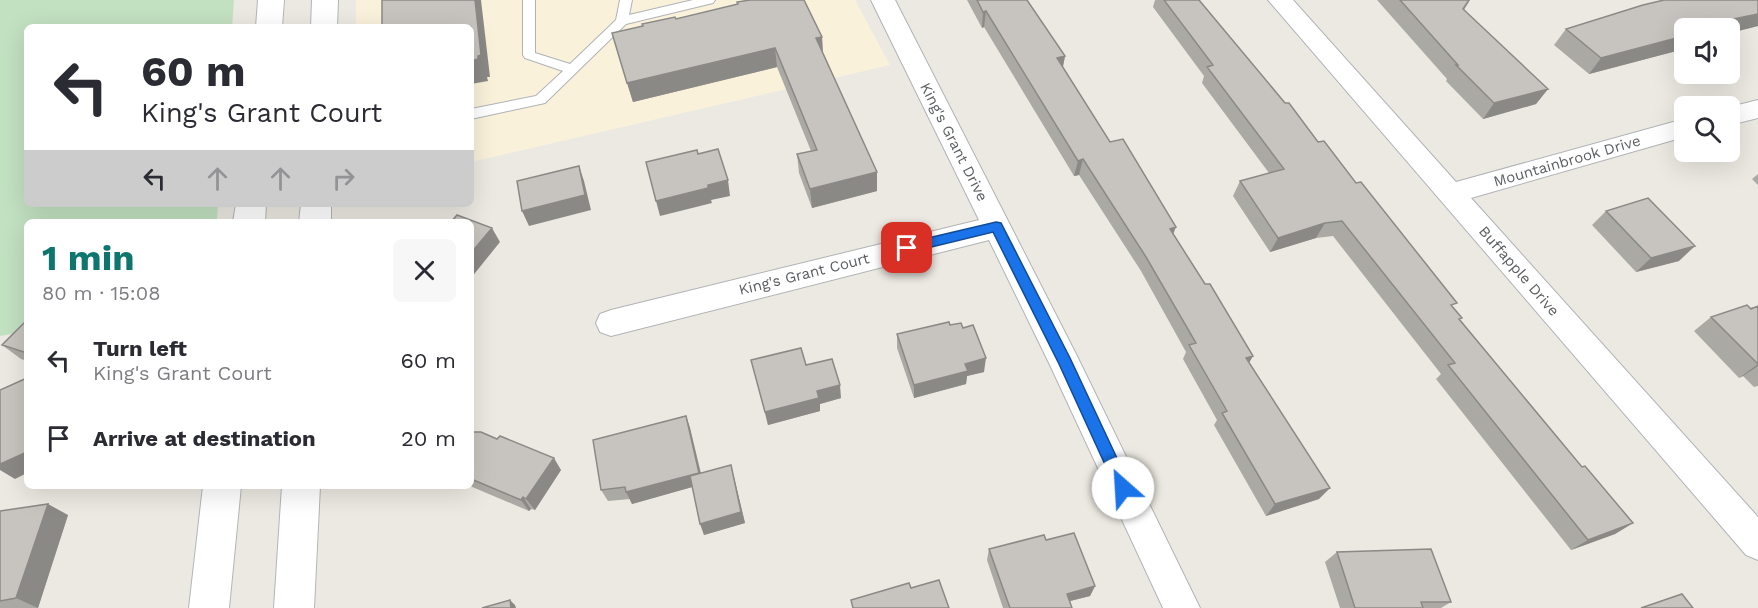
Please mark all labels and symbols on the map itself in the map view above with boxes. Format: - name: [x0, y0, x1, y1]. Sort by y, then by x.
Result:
- street label: King's Grant Drive: [916, 80, 992, 204]
- street label: Mountainbrook Drive: [1491, 131, 1643, 191]
- pin: [881, 222, 932, 273]
- street label: Buffapple Drive: [1475, 222, 1563, 320]
- street label: King's Grant Court: [737, 249, 872, 299]
- position arrow: [1091, 456, 1155, 520]

